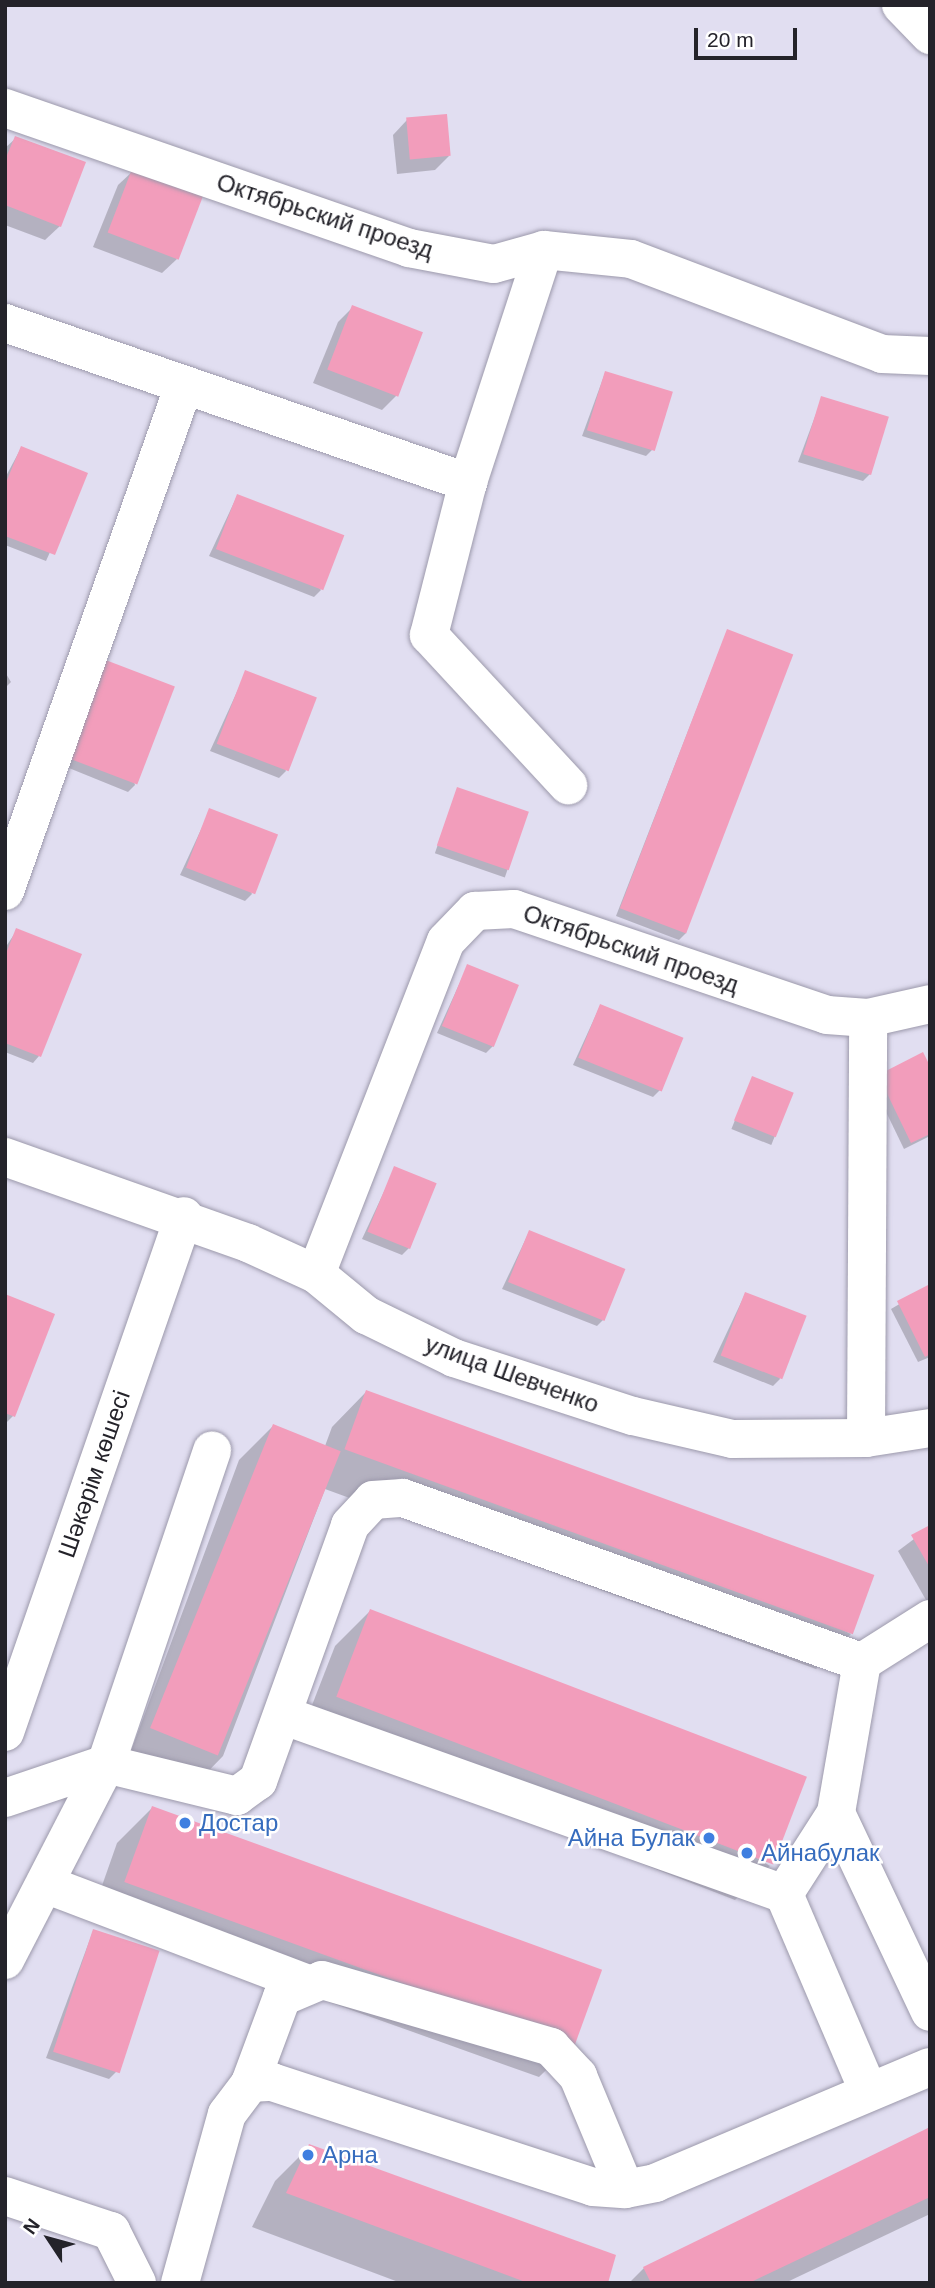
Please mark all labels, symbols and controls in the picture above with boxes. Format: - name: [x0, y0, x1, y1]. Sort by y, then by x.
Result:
- scale bar: [697, 14, 800, 58]
- text: 20 m: [707, 28, 754, 51]
- street label: Октябрьский проезд: [213, 167, 437, 265]
- street label: Октябрьский проезд: [519, 899, 743, 999]
- street label: улица Шевченко: [421, 1329, 603, 1419]
- street label: Шәкәрім көшесі: [52, 1387, 136, 1561]
- place label: Достар: [199, 1809, 278, 1837]
- marker: Достар: [177, 1815, 193, 1831]
- place label: Айна Булак: [568, 1824, 695, 1852]
- marker: Айна Булак: [701, 1830, 717, 1846]
- place label: Айнабулак: [761, 1839, 880, 1867]
- marker: Айнабулак: [739, 1845, 755, 1861]
- place label: Арна: [322, 2141, 378, 2169]
- marker: Арна: [300, 2147, 316, 2163]
- north arrow: [14, 2204, 84, 2274]
- text: N: [19, 2215, 44, 2238]

